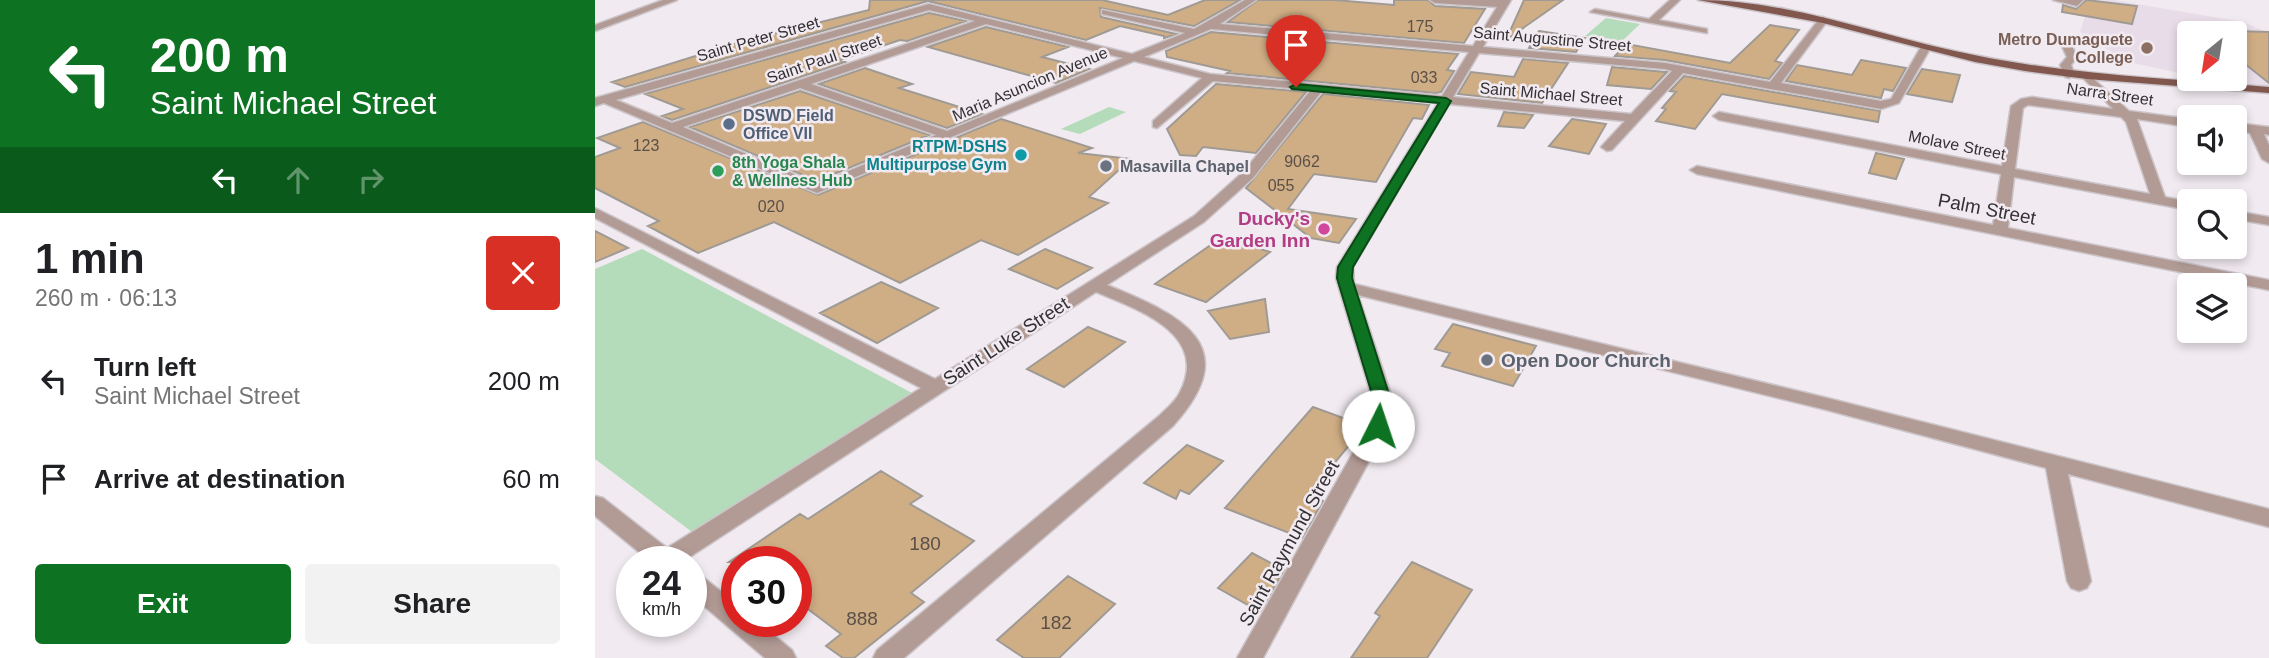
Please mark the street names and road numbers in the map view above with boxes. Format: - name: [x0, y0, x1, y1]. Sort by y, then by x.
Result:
- street label: Saint Peter Street: [695, 13, 822, 65]
- street label: Saint Augustine Street: [1472, 24, 1632, 54]
- street label: Saint Paul Street: [764, 31, 884, 87]
- street label: Maria Asuncion Avenue: [950, 44, 1110, 124]
- street label: Saint Michael Street: [1479, 79, 1624, 109]
- street label: Narra Street: [2066, 80, 2155, 109]
- street label: Molave Street: [1907, 127, 2008, 163]
- street label: Palm Street: [1936, 189, 2038, 229]
- street label: Saint Luke Street: [939, 292, 1073, 390]
- street label: Saint Raymund Street: [1235, 456, 1344, 629]

